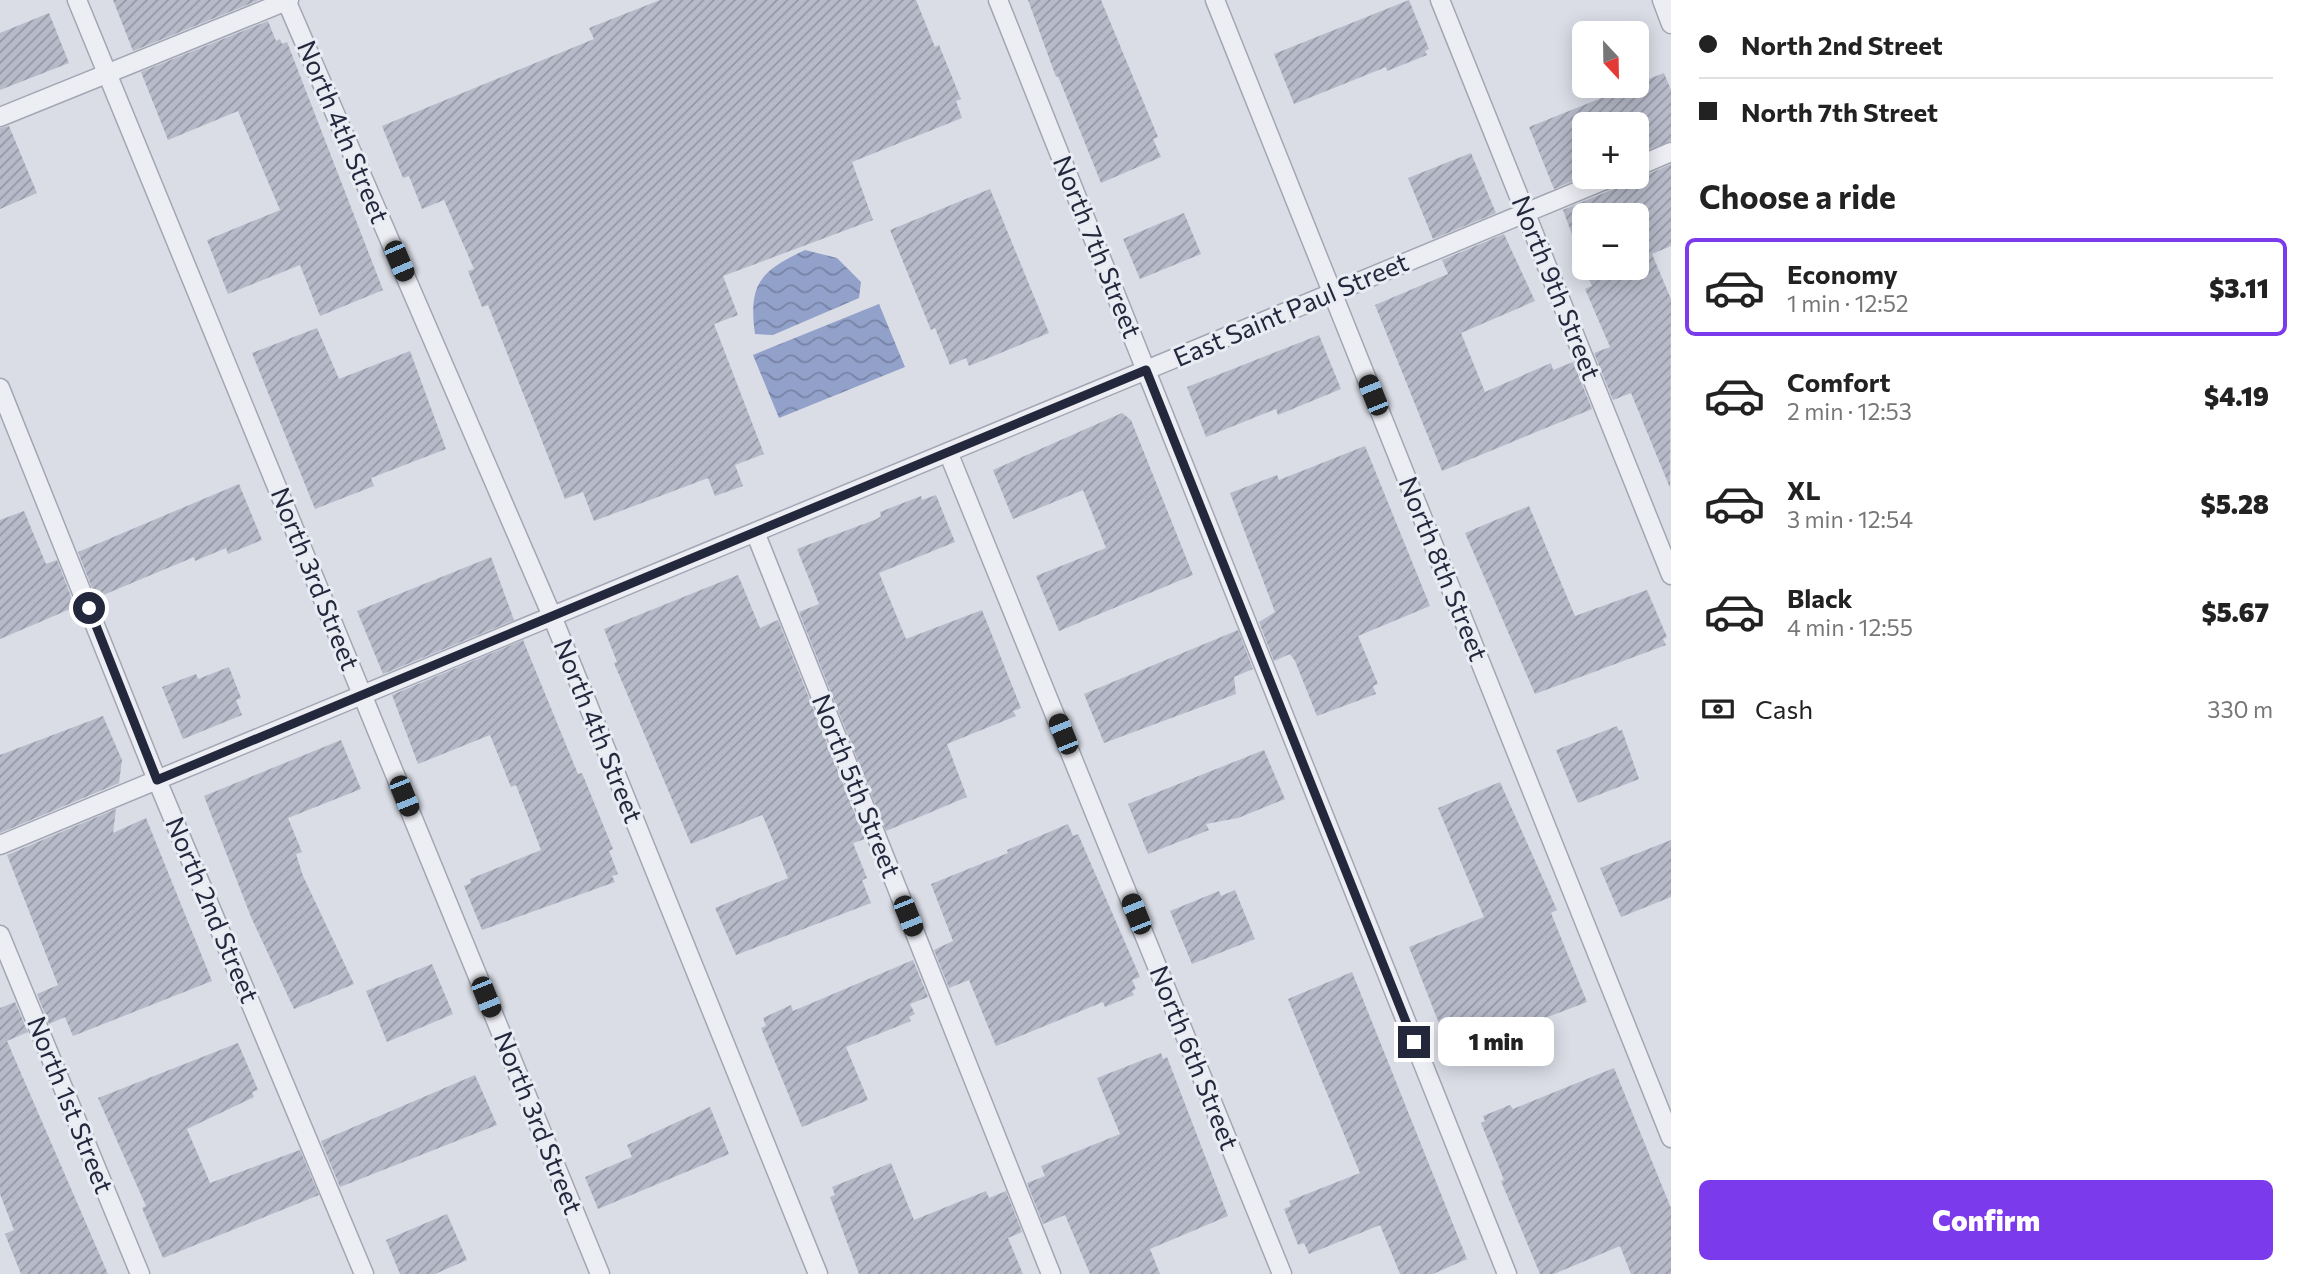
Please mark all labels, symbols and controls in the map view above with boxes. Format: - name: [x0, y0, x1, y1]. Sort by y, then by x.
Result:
- north arrow: [1572, 21, 1648, 98]
- map controls: [1572, 21, 1649, 280]
- text: North 2nd Street: [1741, 29, 1943, 60]
- street label: North 4th Street: [292, 35, 397, 228]
- text: North 7th Street: [1741, 96, 1938, 127]
- button: +: [1572, 112, 1649, 189]
- street label: North 7th Street: [1048, 151, 1149, 342]
- text: Choose a ride: [1699, 176, 1896, 216]
- street label: North 9th Street: [1506, 191, 1608, 384]
- button: −: [1572, 203, 1649, 280]
- car: [382, 238, 417, 284]
- street label: East Saint Paul Street: [1168, 245, 1412, 372]
- icon: car: [1703, 256, 1766, 319]
- text: Economy: [1787, 258, 1898, 289]
- text: $3.11: [2209, 272, 2269, 303]
- text: 1 min · 12:52: [1787, 289, 1909, 317]
- icon: car: [1703, 364, 1766, 427]
- text: Comfort: [1787, 366, 1890, 397]
- car: [1356, 372, 1391, 418]
- text: $4.19: [2204, 380, 2269, 411]
- text: 2 min · 12:53: [1787, 397, 1912, 425]
- street label: North 8th Street: [1393, 472, 1495, 665]
- icon: car: [1703, 472, 1766, 535]
- text: XL: [1787, 474, 1821, 505]
- street label: North 3rd Street: [266, 483, 367, 674]
- text: $5.28: [2201, 488, 2269, 519]
- text: 3 min · 12:54: [1787, 505, 1913, 533]
- icon: car: [1703, 580, 1766, 643]
- text: Black: [1787, 582, 1853, 613]
- route start: [73, 592, 105, 624]
- text: $5.67: [2201, 596, 2269, 627]
- text: 4 min · 12:55: [1787, 613, 1913, 641]
- street label: North 4th Street: [548, 634, 650, 827]
- street label: North 5th Street: [806, 689, 908, 882]
- icon: cash: [1699, 690, 1737, 728]
- text: Cash: [1755, 693, 1813, 724]
- text: 330 m: [2207, 695, 2273, 723]
- car: [1046, 711, 1081, 757]
- car: [387, 773, 422, 819]
- street label: North 2nd Street: [160, 812, 267, 1007]
- car: [1119, 891, 1154, 937]
- car: [891, 893, 926, 939]
- street label: North 6th Street: [1144, 961, 1246, 1154]
- car: [469, 974, 504, 1020]
- street label: North 1st Street: [22, 1011, 121, 1197]
- callout: 1 min: [1438, 1018, 1554, 1066]
- route end: [1398, 1026, 1430, 1058]
- street label: North 3rd Street: [489, 1027, 590, 1218]
- text: 1 min: [1468, 1027, 1524, 1055]
- button: Confirm: [1699, 1180, 2273, 1260]

